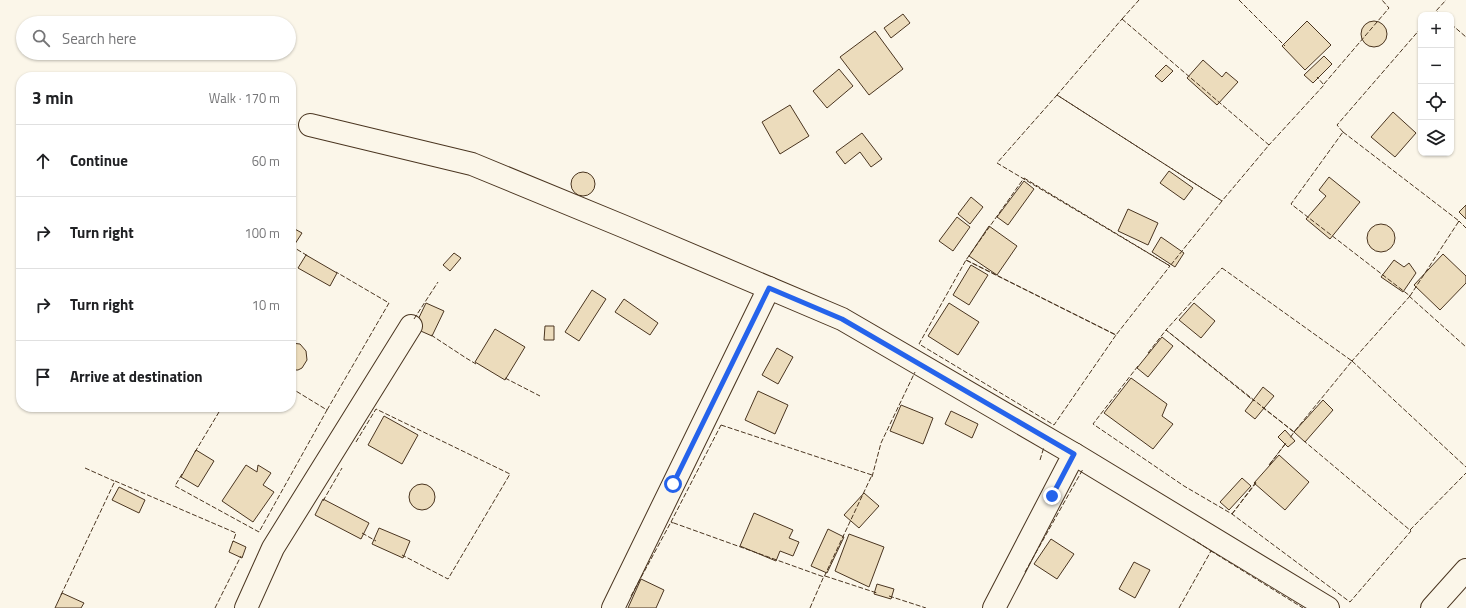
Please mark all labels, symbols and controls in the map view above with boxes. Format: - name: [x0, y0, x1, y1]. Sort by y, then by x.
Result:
- map controls: [1418, 12, 1454, 156]
- button: +: [1418, 12, 1454, 48]
- search box: [16, 16, 296, 60]
- icon: search: [30, 27, 52, 49]
- text: Search here: [62, 27, 136, 50]
- button: −: [1418, 48, 1454, 84]
- button: locate: [1418, 84, 1454, 120]
- text: 3 min: [32, 85, 73, 111]
- text: Walk · 170 m: [209, 88, 280, 108]
- button: layers: [1418, 120, 1454, 156]
- text: Continue: [70, 149, 128, 172]
- icon: ahead: [32, 150, 54, 172]
- text: 60 m: [252, 151, 280, 171]
- text: Turn right: [70, 221, 134, 244]
- icon: right: [32, 222, 54, 244]
- text: 100 m: [244, 223, 280, 243]
- text: Turn right: [70, 293, 134, 316]
- icon: right: [32, 294, 54, 316]
- text: 10 m: [252, 295, 280, 315]
- text: Arrive at destination: [70, 365, 203, 388]
- icon: arrive: [32, 366, 54, 388]
- route start: [664, 475, 682, 493]
- route end: [1043, 487, 1061, 505]

